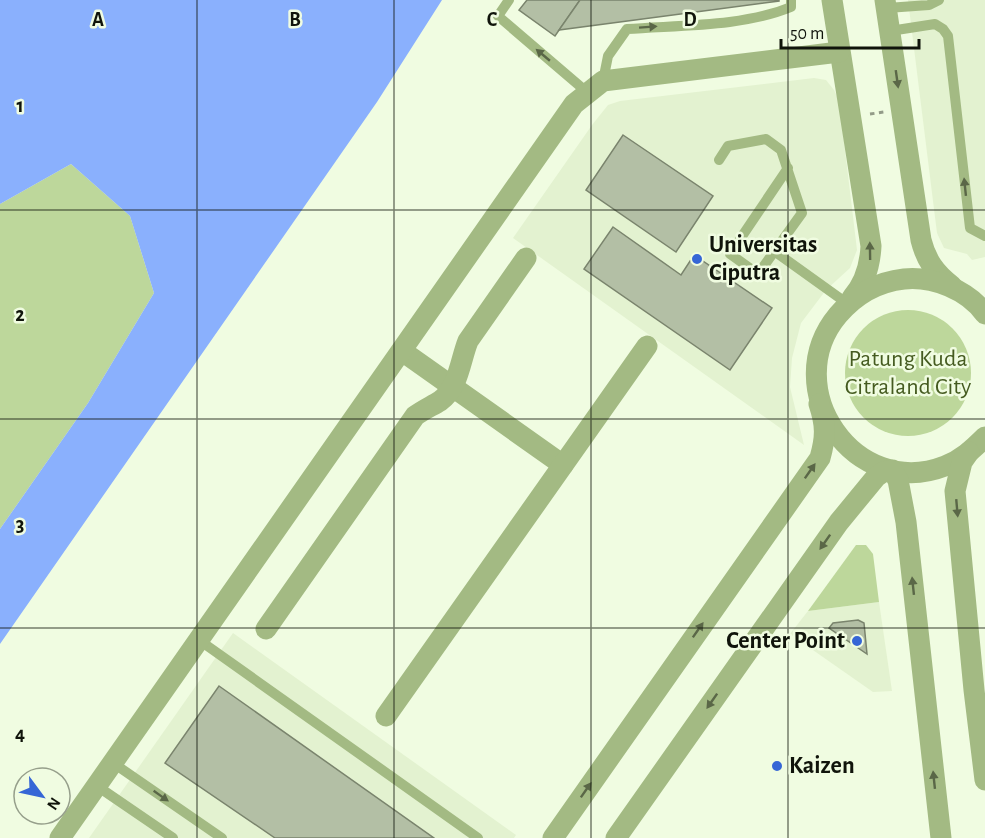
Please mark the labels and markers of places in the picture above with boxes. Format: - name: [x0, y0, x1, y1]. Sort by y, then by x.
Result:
- place label: Universitas Ciputra: [709, 233, 817, 285]
- marker: Universitas Ciputra: [690, 252, 704, 266]
- place label: Center Point: [726, 629, 845, 653]
- marker: Center Point: [850, 634, 864, 648]
- place label: Kaizen: [789, 754, 855, 778]
- marker: Kaizen: [770, 759, 784, 773]

